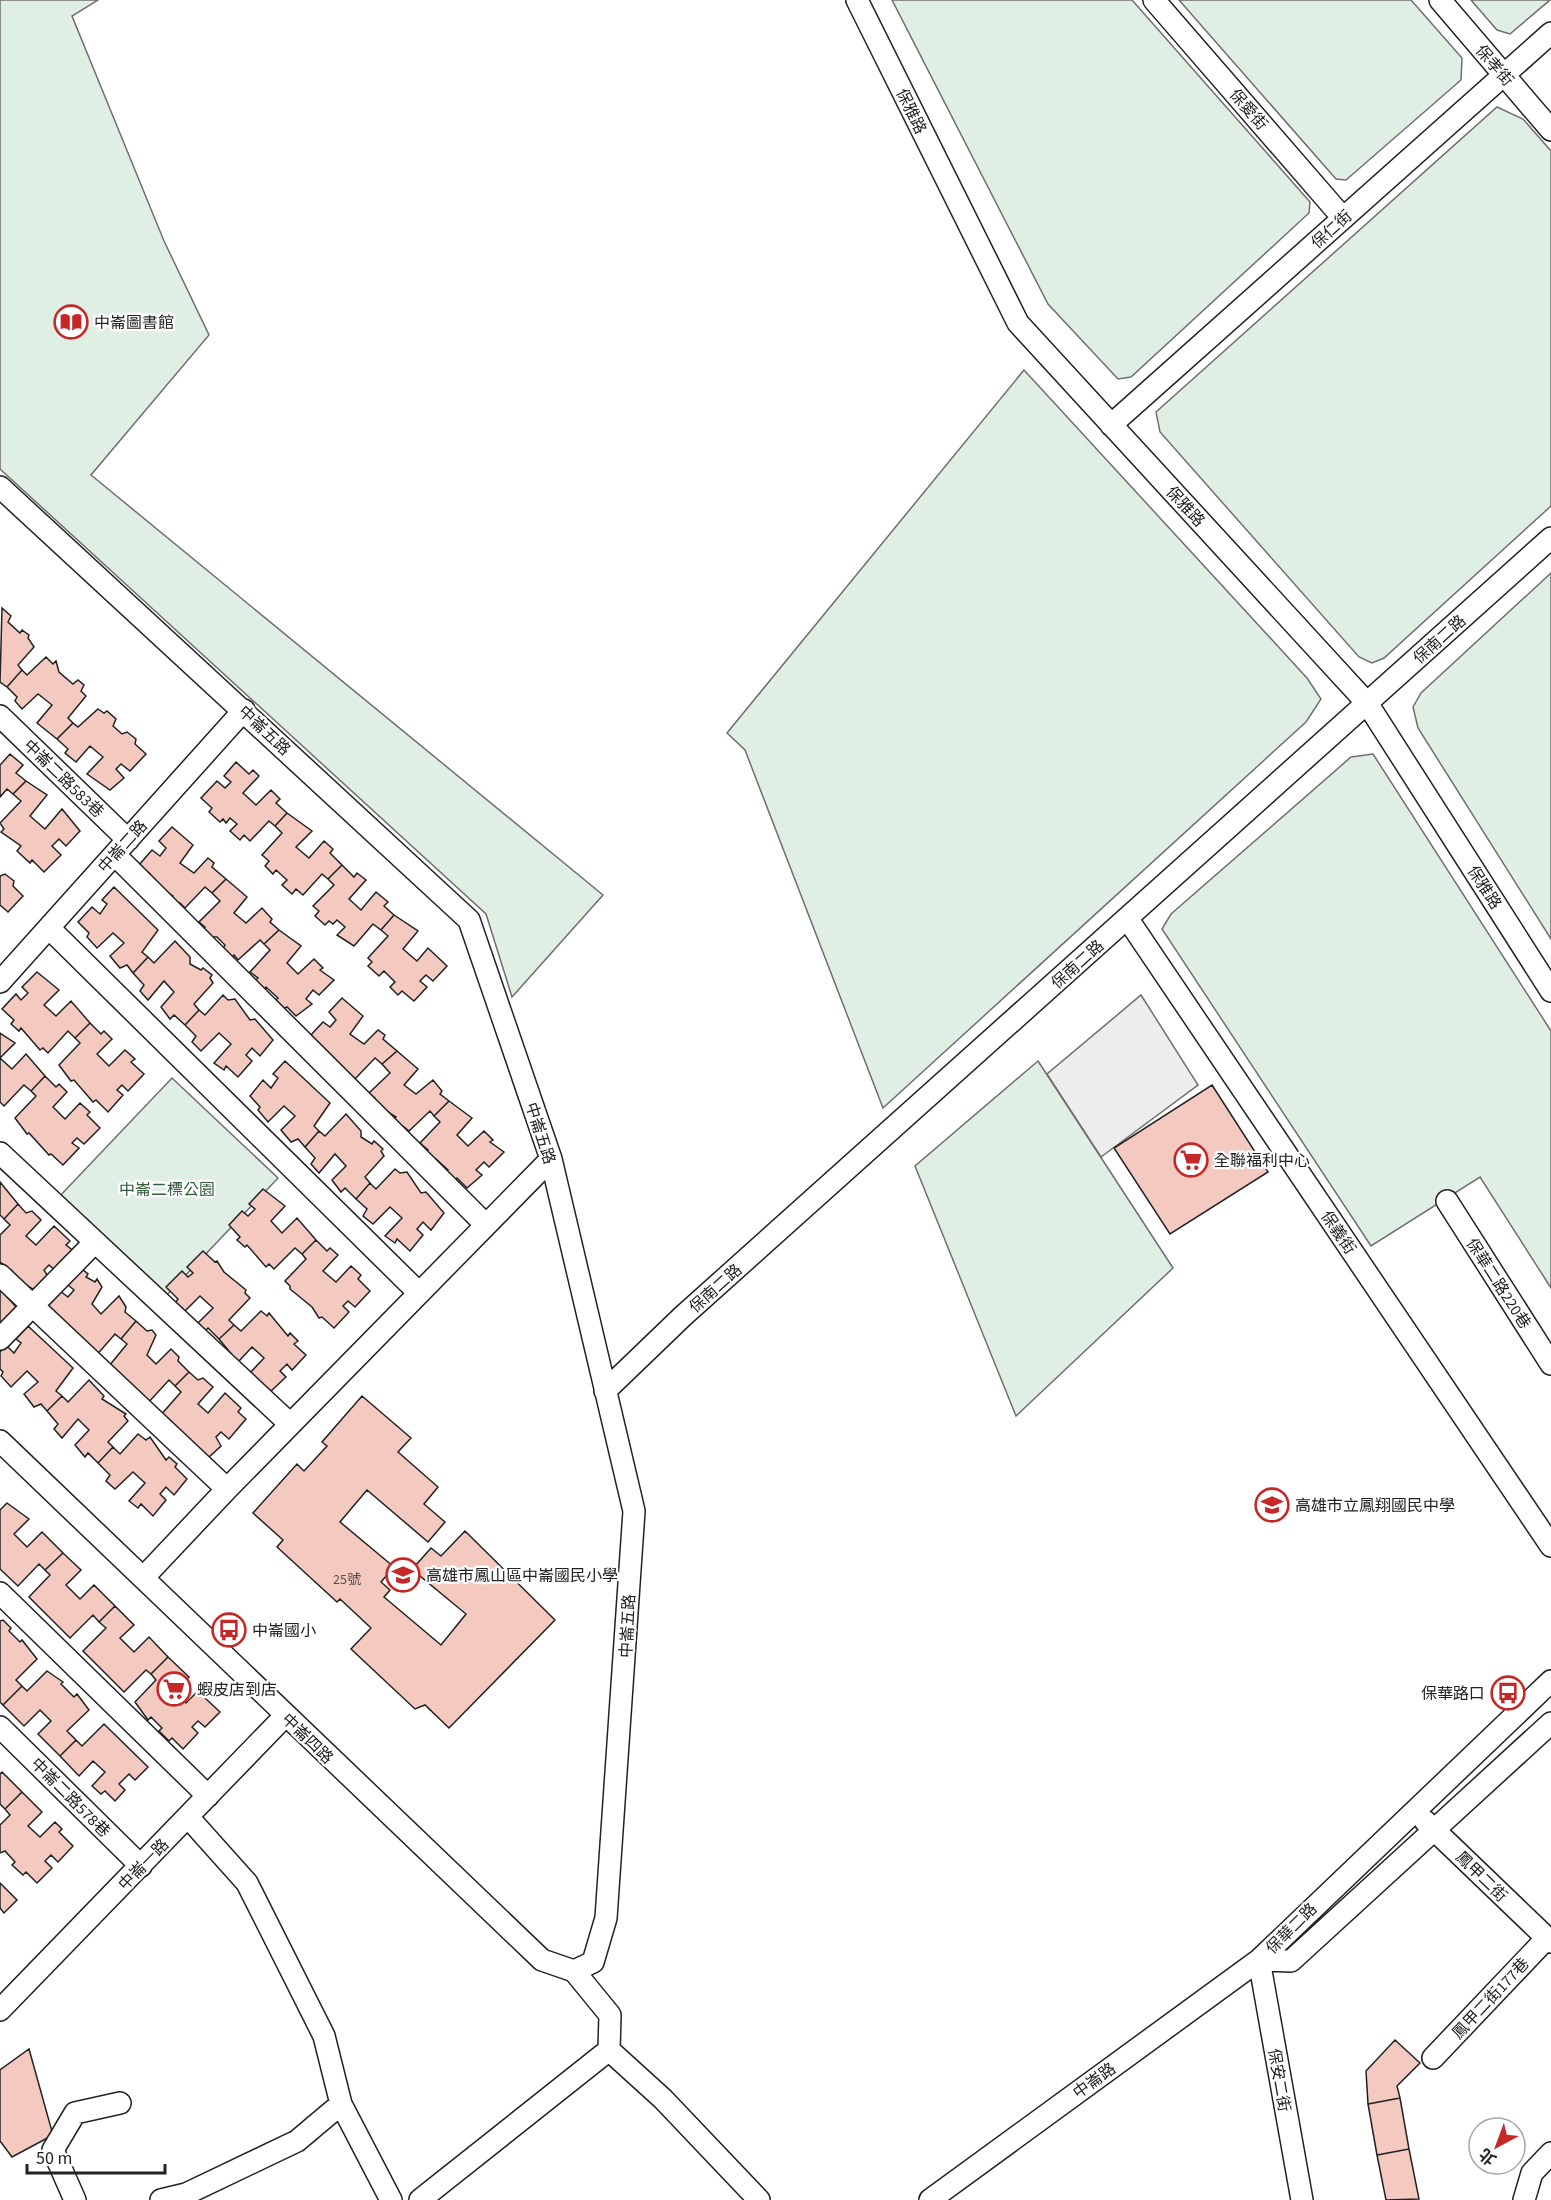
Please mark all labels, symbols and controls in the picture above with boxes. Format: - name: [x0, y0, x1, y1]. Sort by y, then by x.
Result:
- street label: 保孝街: [1470, 40, 1518, 91]
- street label: 保愛街: [1224, 84, 1272, 135]
- street label: 保雅路: [891, 85, 932, 138]
- street label: 保仁街: [1306, 206, 1357, 254]
- library icon: 中崙圖書館: [53, 304, 89, 340]
- place label: 中崙圖書館: [94, 312, 174, 334]
- street label: 保雅路: [1161, 482, 1210, 532]
- street label: 保南二路: [1409, 610, 1471, 669]
- street label: 中崙五路: [233, 701, 295, 761]
- street label: 中崙二路583巷: [18, 735, 108, 823]
- street label: 中崙二路: [93, 816, 152, 878]
- street label: 保雅路: [1462, 861, 1506, 914]
- street label: 保南二路: [1047, 935, 1109, 994]
- street label: 中崙五路: [520, 1099, 560, 1167]
- supermarket icon: 全聯福利中心: [1173, 1142, 1209, 1178]
- place label: 全聯福利中心: [1214, 1150, 1310, 1172]
- park label: 中崙二標公園: [119, 1179, 215, 1201]
- street label: 保義街: [1316, 1207, 1361, 1259]
- street label: 保華二路220巷: [1461, 1234, 1536, 1333]
- street label: 保南二路: [685, 1259, 747, 1318]
- school or university icon: 高雄市立鳳翔國民中學: [1254, 1487, 1290, 1523]
- place label: 高雄市立鳳翔國民中學: [1295, 1495, 1455, 1517]
- school or university icon: 高雄市鳳山區中崙國民小學: [385, 1557, 421, 1593]
- place label: 高雄市鳳山區中崙國民小學: [426, 1565, 618, 1587]
- house number: 25號: [333, 1570, 361, 1590]
- street label: 中崙五路: [615, 1594, 641, 1659]
- bus stop icon: 中崙國小: [211, 1612, 247, 1648]
- place label: 中崙國小: [252, 1620, 316, 1642]
- supermarket icon: 蝦皮店到店: [156, 1671, 192, 1707]
- bus stop icon: 保華路口: [1490, 1675, 1526, 1711]
- place label: 蝦皮店到店: [197, 1679, 277, 1701]
- place label: 保華路口: [1421, 1683, 1485, 1705]
- street label: 中崙四路: [277, 1709, 338, 1769]
- street label: 中崙二路578巷: [26, 1753, 115, 1842]
- street label: 中崙一路: [114, 1834, 174, 1895]
- street label: 鳳甲二街: [1451, 1847, 1512, 1907]
- street label: 保華二路: [1261, 1898, 1322, 1959]
- street label: 鳳甲二街177巷: [1447, 1953, 1534, 2044]
- street label: 保安二街: [1263, 2047, 1295, 2114]
- street label: 中崙路: [1069, 2058, 1120, 2104]
- north arrow: [1467, 2116, 1527, 2176]
- scale bar: [27, 2137, 165, 2175]
- text: 北: [1475, 2143, 1501, 2170]
- text: 50 m: [36, 2146, 72, 2171]

